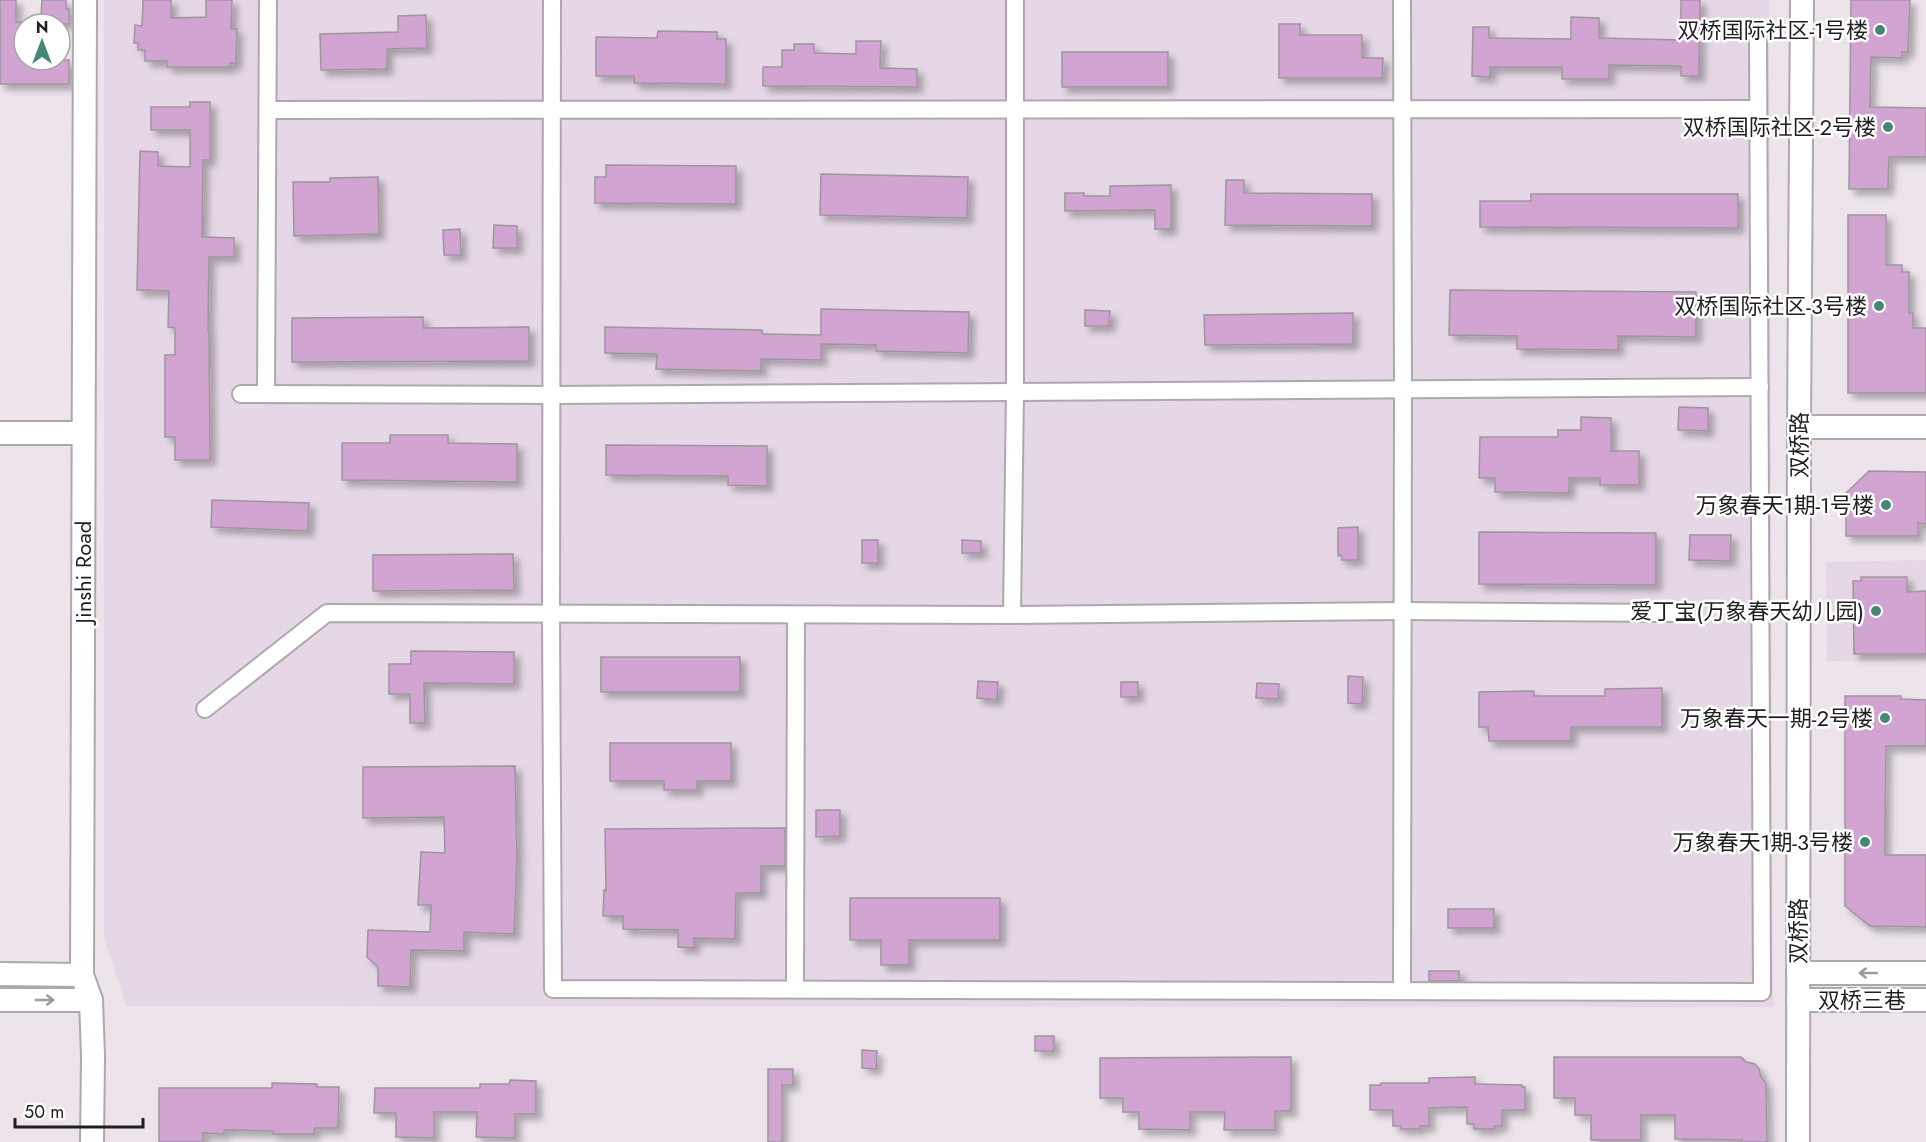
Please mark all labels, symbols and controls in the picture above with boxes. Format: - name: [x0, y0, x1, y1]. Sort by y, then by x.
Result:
- north arrow: [12, 12, 72, 72]
- place label: 双桥国际社区-1号楼: [1677, 14, 1868, 46]
- text: N: [36, 16, 48, 39]
- marker: 双桥国际社区-1号楼: [1873, 23, 1887, 37]
- place label: 双桥国际社区-2号楼: [1683, 111, 1876, 143]
- marker: 双桥国际社区-2号楼: [1881, 120, 1895, 134]
- place label: 双桥国际社区-3号楼: [1674, 290, 1867, 322]
- marker: 双桥国际社区-3号楼: [1872, 299, 1886, 313]
- street label: 双桥路: [1783, 412, 1815, 478]
- place label: 万象春天1期-1号楼: [1696, 489, 1874, 521]
- marker: 万象春天1期-1号楼: [1879, 498, 1893, 512]
- street label: Jinshi Road: [67, 521, 99, 626]
- place label: 爱丁宝(万象春天幼儿园): [1630, 595, 1864, 627]
- marker: 爱丁宝(万象春天幼儿园): [1869, 604, 1883, 618]
- place label: 万象春天一期-2号楼: [1680, 702, 1873, 734]
- marker: 万象春天一期-2号楼: [1878, 711, 1892, 725]
- place label: 万象春天1期-3号楼: [1672, 826, 1853, 858]
- marker: 万象春天1期-3号楼: [1858, 835, 1872, 849]
- street label: 双桥路: [1782, 898, 1814, 964]
- one-way arrow: [1858, 967, 1878, 979]
- street label: 双桥三巷: [1818, 984, 1906, 1016]
- one-way arrow: [35, 994, 55, 1006]
- scale bar: [15, 1091, 142, 1129]
- text: 50 m: [24, 1099, 64, 1125]

